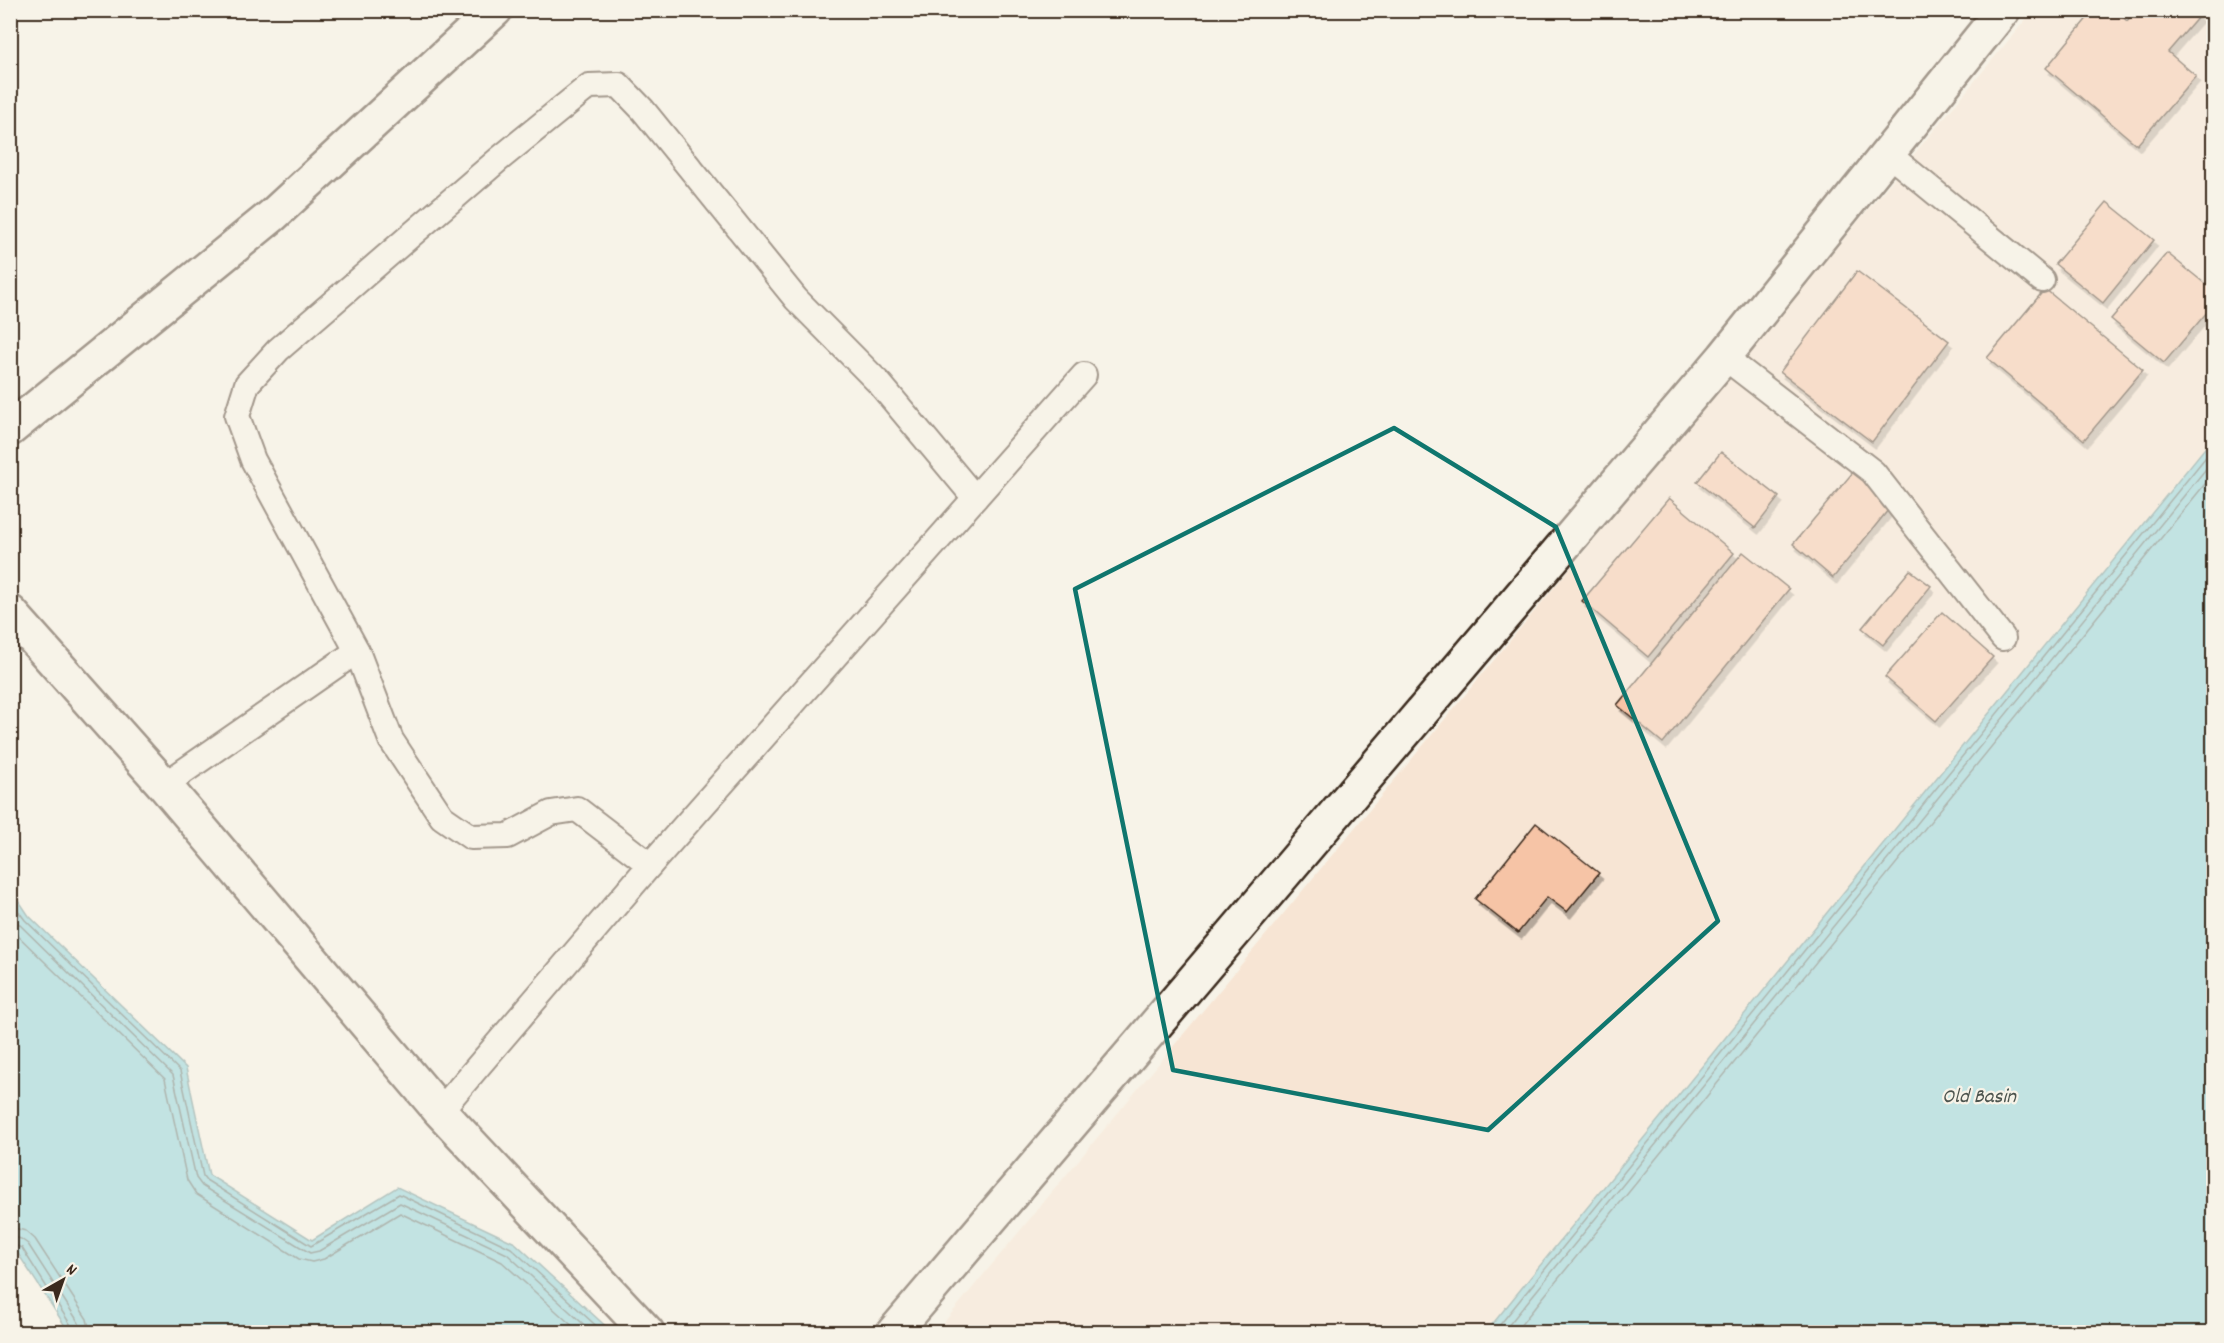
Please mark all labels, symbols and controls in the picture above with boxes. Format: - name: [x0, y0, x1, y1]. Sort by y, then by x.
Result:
- water label: Old Basin: [1942, 1083, 2017, 1113]
- north arrow: [33, 1250, 93, 1310]
- text: N: [61, 1259, 82, 1282]

